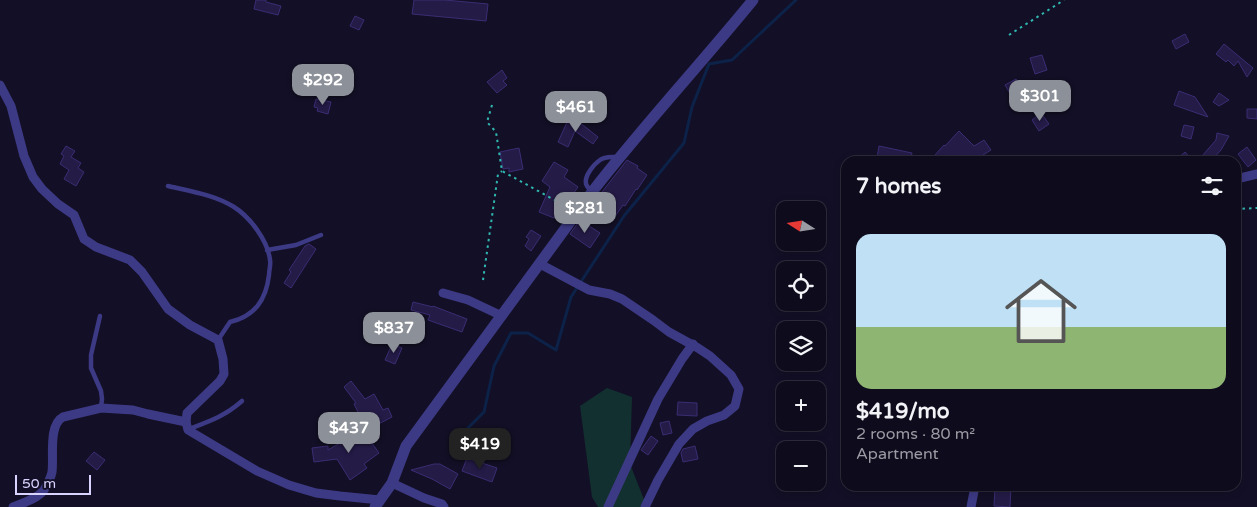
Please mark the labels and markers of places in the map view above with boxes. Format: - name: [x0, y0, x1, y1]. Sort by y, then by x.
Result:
- pin: $292: [293, 64, 353, 106]
- pin: $301: [1010, 80, 1070, 122]
- pin: $461: [546, 90, 606, 133]
- pin: $281: [555, 192, 615, 234]
- pin: $837: [364, 312, 424, 354]
- pin: $437: [319, 412, 379, 454]
- pin: $419: [450, 428, 510, 470]

